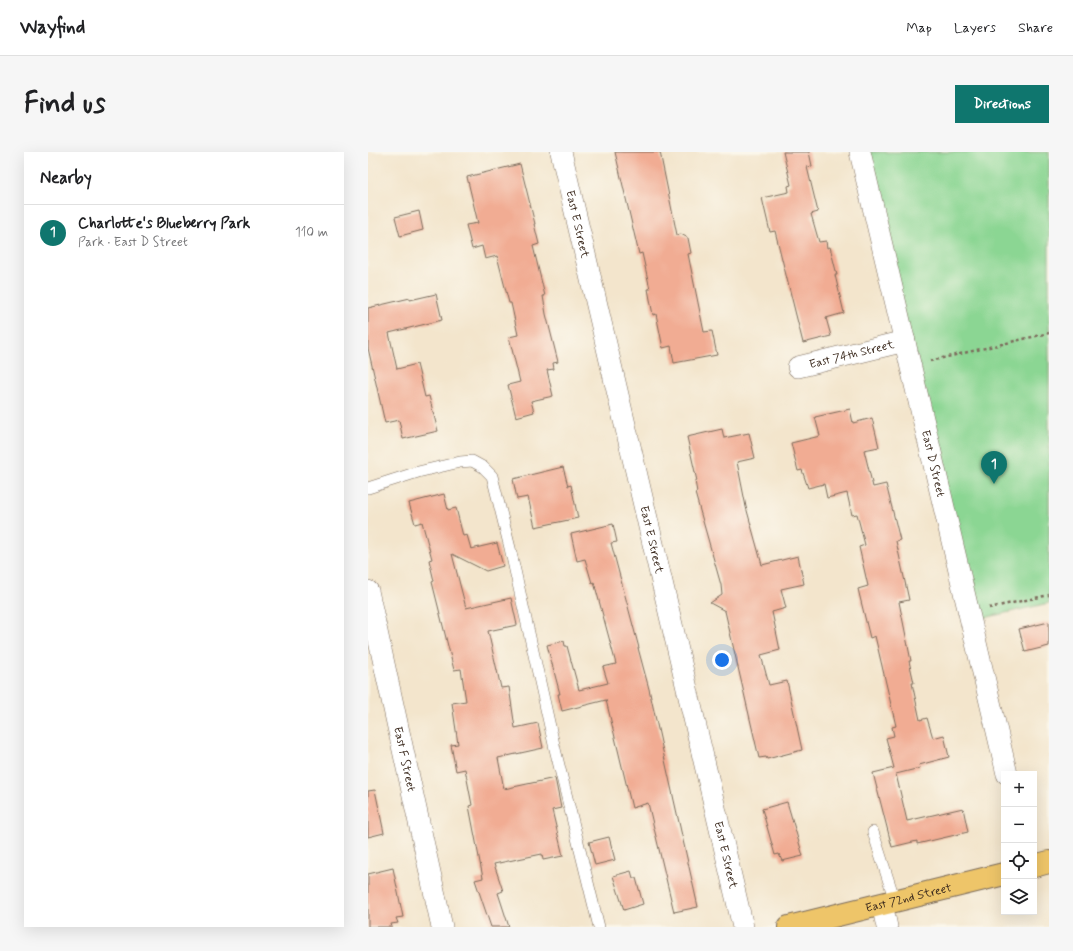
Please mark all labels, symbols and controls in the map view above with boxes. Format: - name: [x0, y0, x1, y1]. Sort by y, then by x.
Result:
- text: Wayfind: [20, 15, 85, 40]
- text: Map: [906, 19, 932, 37]
- text: Layers: [954, 19, 996, 37]
- text: Share: [1018, 19, 1053, 37]
- button: Directions: [955, 85, 1049, 123]
- text: Find us: [24, 86, 105, 123]
- text: Nearby: [40, 167, 92, 189]
- street label: East E Street: [561, 189, 593, 260]
- text: Charlotte's Blueberry Park: [78, 214, 250, 234]
- text: 1: [50, 224, 56, 241]
- text: 110 m: [295, 224, 328, 241]
- text: Park · East D Street: [78, 234, 188, 251]
- street label: East 74th Street: [808, 337, 896, 373]
- street label: East D Street: [917, 429, 948, 499]
- pin: 1: [981, 451, 1007, 484]
- street label: East E Street: [635, 504, 667, 575]
- your location: [712, 650, 732, 670]
- street label: East F Street: [389, 725, 419, 794]
- map controls: [1001, 771, 1037, 915]
- button: +: [1001, 771, 1037, 807]
- button: −: [1001, 807, 1037, 843]
- street label: East E Street: [709, 820, 741, 891]
- button: locate: [1001, 843, 1037, 879]
- button: layers: [1001, 879, 1037, 915]
- street label: East 72nd Street: [864, 880, 954, 917]

